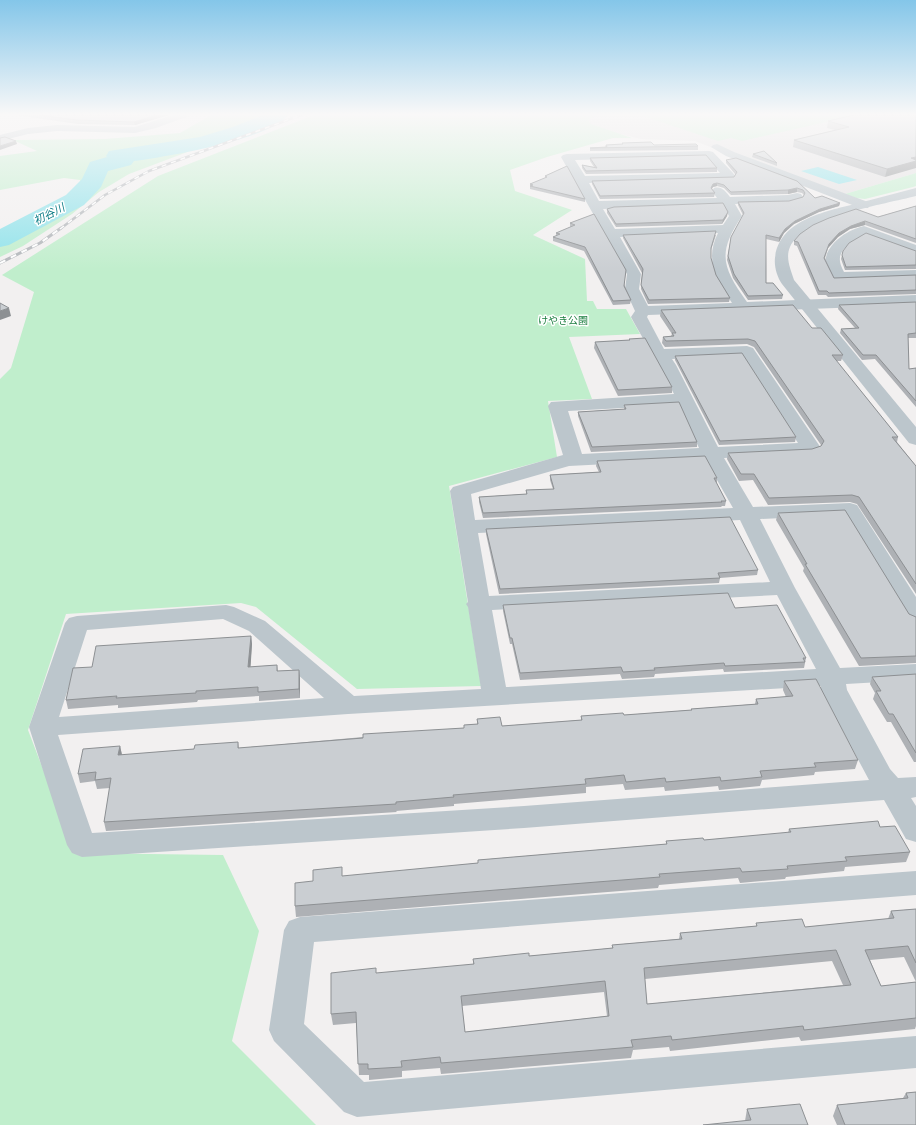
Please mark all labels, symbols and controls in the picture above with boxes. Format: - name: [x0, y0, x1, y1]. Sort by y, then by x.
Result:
- water label: 初谷川: [32, 201, 67, 227]
- park label: けやき公園: [538, 314, 588, 326]

